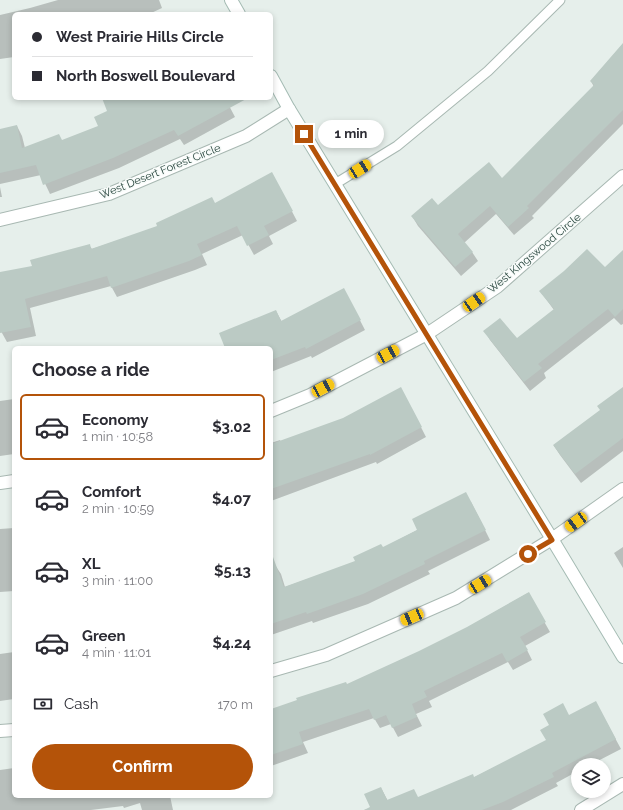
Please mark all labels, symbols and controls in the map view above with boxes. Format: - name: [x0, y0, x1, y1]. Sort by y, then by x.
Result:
- text: West Prairie Hills Circle: [56, 28, 224, 46]
- text: North Boswell Boulevard: [56, 67, 235, 85]
- callout: 1 min: [318, 120, 384, 148]
- route end: [295, 125, 313, 143]
- text: 1 min: [335, 126, 367, 141]
- street label: West Desert Forest Circle: [98, 141, 223, 202]
- car: [347, 158, 373, 180]
- street label: West Kingswood Circle: [485, 210, 584, 296]
- car: [461, 290, 487, 314]
- car: [375, 343, 401, 365]
- text: Choose a ride: [32, 359, 150, 380]
- car: [310, 377, 336, 399]
- icon: car: [34, 409, 70, 445]
- text: Economy: [82, 411, 149, 429]
- text: $3.02: [212, 418, 251, 436]
- text: 1 min · 10:58: [82, 429, 153, 444]
- icon: car: [34, 481, 70, 517]
- text: Comfort: [82, 483, 141, 501]
- text: $4.07: [212, 490, 251, 508]
- text: 2 min · 10:59: [82, 501, 154, 516]
- car: [563, 510, 589, 534]
- route start: [519, 545, 537, 563]
- icon: car: [34, 553, 70, 589]
- text: XL: [82, 555, 100, 573]
- text: $5.13: [214, 562, 251, 580]
- text: 3 min · 11:00: [82, 573, 153, 588]
- car: [467, 573, 493, 595]
- car: [399, 607, 425, 627]
- icon: car: [34, 625, 70, 661]
- text: Green: [82, 627, 126, 645]
- text: $4.24: [213, 634, 251, 652]
- text: 4 min · 11:01: [82, 645, 151, 660]
- icon: cash: [32, 693, 54, 715]
- text: Cash: [64, 695, 98, 713]
- text: 170 m: [217, 697, 253, 712]
- button: Confirm: [32, 744, 253, 790]
- map controls: [571, 758, 611, 798]
- button: layers: [571, 758, 611, 798]

